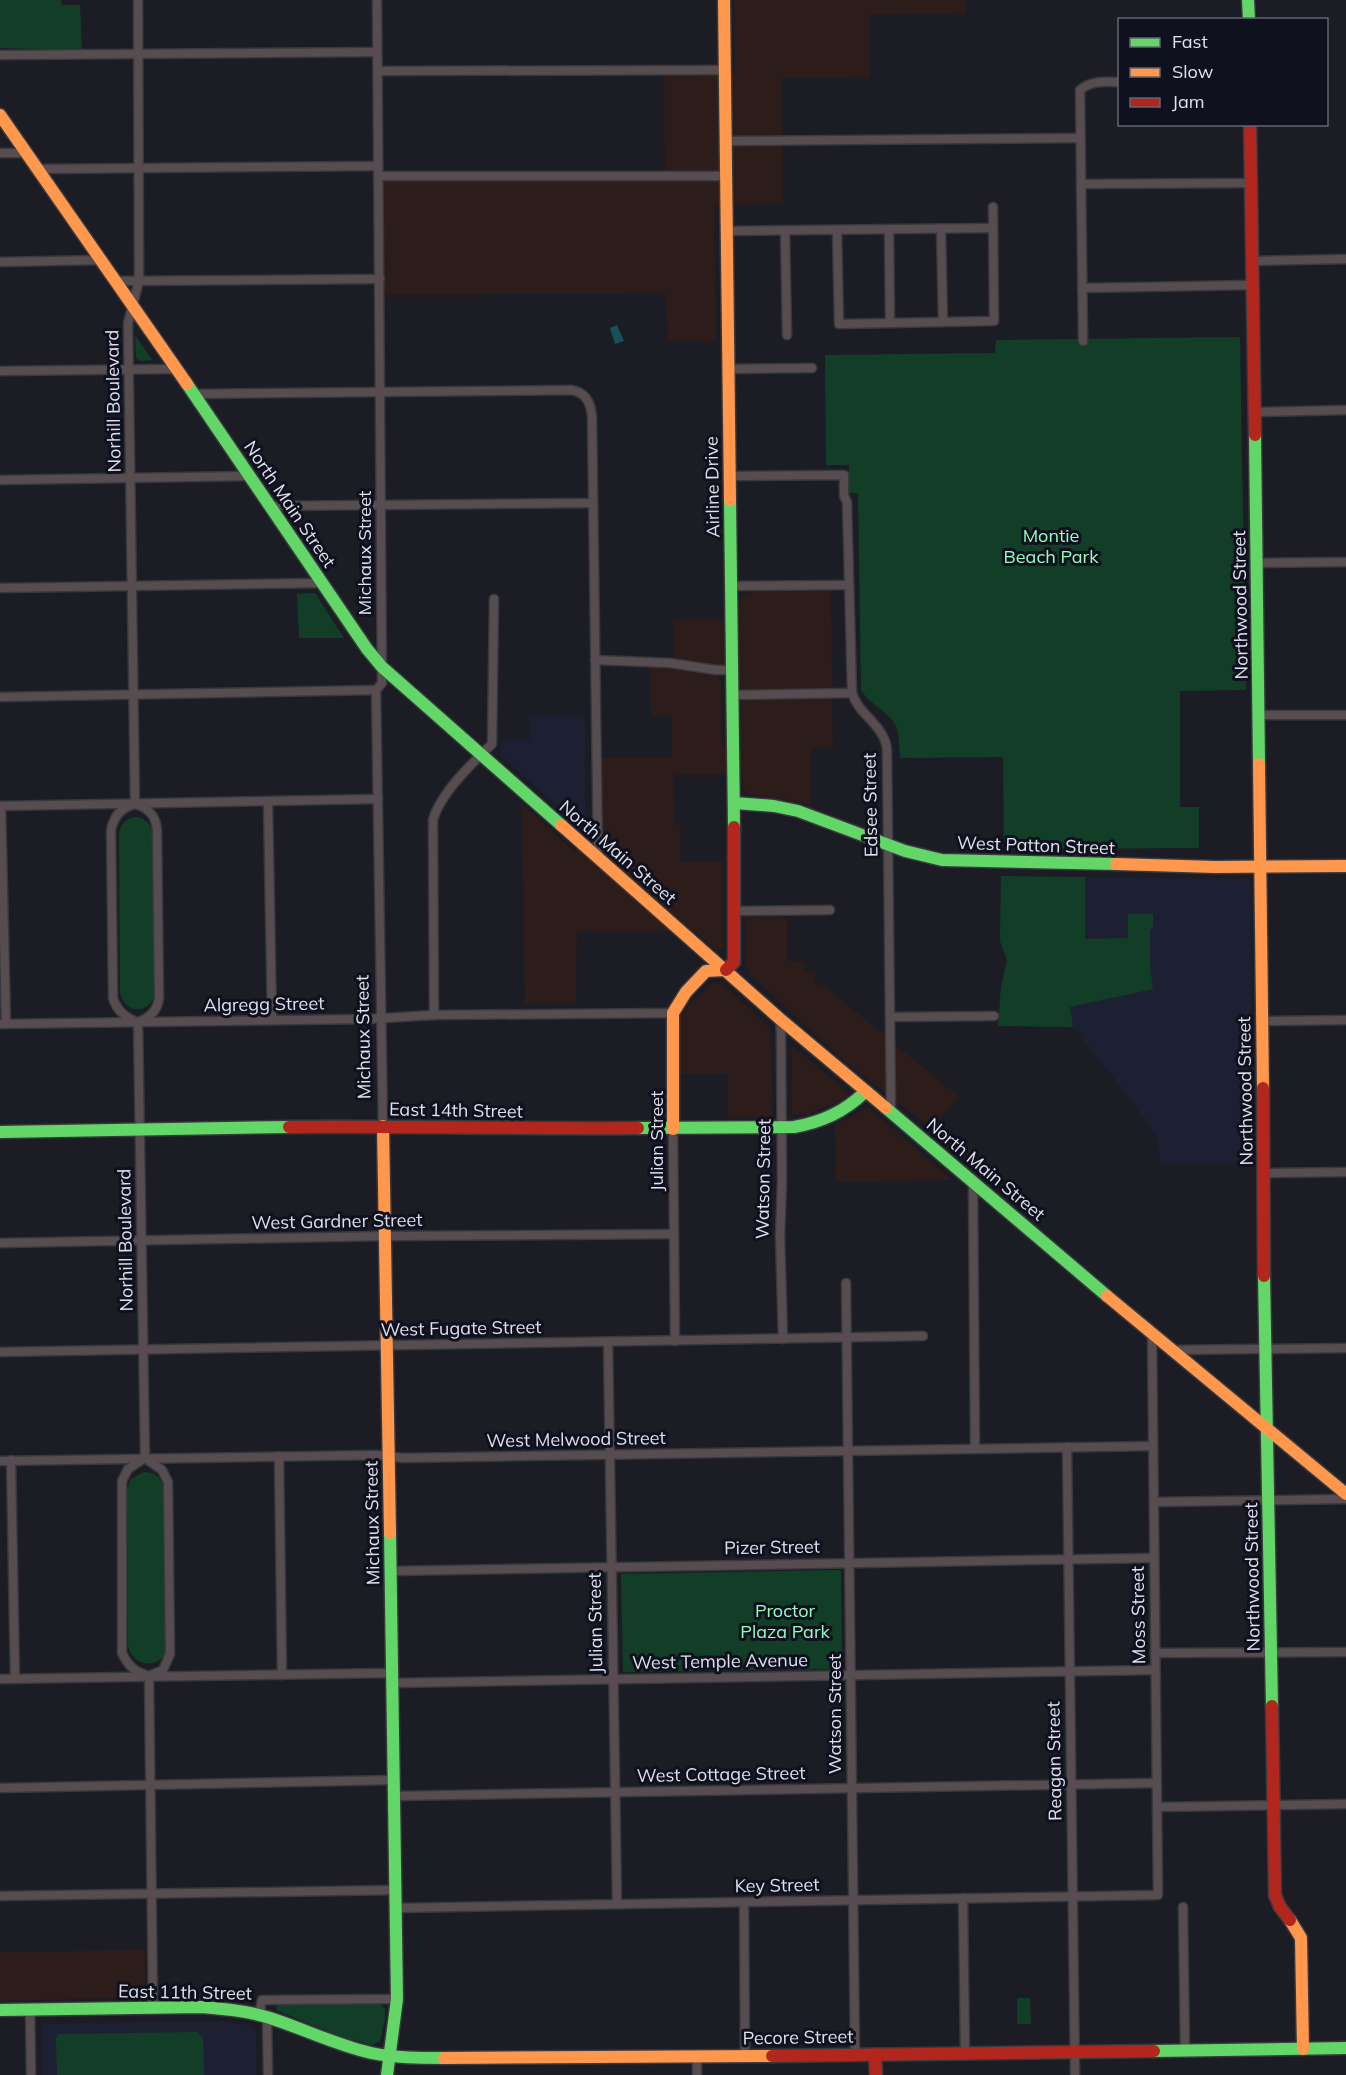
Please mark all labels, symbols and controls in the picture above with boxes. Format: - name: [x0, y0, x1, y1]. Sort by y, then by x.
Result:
- legend: [1118, 18, 1328, 126]
- text: Fast: [1172, 30, 1208, 53]
- text: Slow: [1172, 60, 1214, 83]
- text: Jam: [1172, 90, 1205, 113]
- street label: Norhill Boulevard: [100, 329, 126, 473]
- street label: North Main Street: [239, 436, 341, 572]
- street label: Airline Drive: [700, 436, 724, 538]
- street label: Michaux Street: [353, 491, 376, 615]
- park label: Montie Beach Park: [1004, 524, 1099, 568]
- street label: Northwood Street: [1227, 530, 1253, 680]
- street label: Edsee Street: [858, 753, 882, 857]
- street label: North Main Street: [555, 795, 681, 909]
- street label: West Patton Street: [957, 831, 1115, 859]
- street label: Michaux Street: [350, 975, 376, 1099]
- street label: Algregg Street: [203, 991, 325, 1017]
- street label: Northwood Street: [1232, 1016, 1258, 1166]
- street label: Julian Street: [645, 1091, 668, 1191]
- street label: East 14th Street: [389, 1097, 523, 1123]
- street label: North Main Street: [922, 1113, 1050, 1225]
- street label: Watson Street: [750, 1119, 776, 1239]
- street label: Norhill Boulevard: [112, 1168, 138, 1312]
- street label: West Gardner Street: [251, 1208, 423, 1234]
- street label: West Fugate Street: [380, 1315, 542, 1341]
- street label: West Melwood Street: [486, 1426, 666, 1452]
- street label: Michaux Street: [359, 1461, 385, 1585]
- street label: Northwood Street: [1239, 1502, 1265, 1652]
- street label: Pizer Street: [724, 1535, 820, 1559]
- street label: Moss Street: [1126, 1566, 1150, 1664]
- street label: Julian Street: [583, 1572, 607, 1674]
- park label: Proctor Plaza Park: [740, 1599, 830, 1643]
- street label: West Temple Avenue: [632, 1648, 808, 1674]
- street label: Watson Street: [823, 1654, 846, 1774]
- street label: Reagan Street: [1041, 1701, 1067, 1821]
- street label: West Cottage Street: [636, 1761, 806, 1787]
- street label: Key Street: [734, 1873, 820, 1897]
- street label: East 11th Street: [118, 1979, 252, 2005]
- street label: Pecore Street: [742, 2025, 854, 2049]

